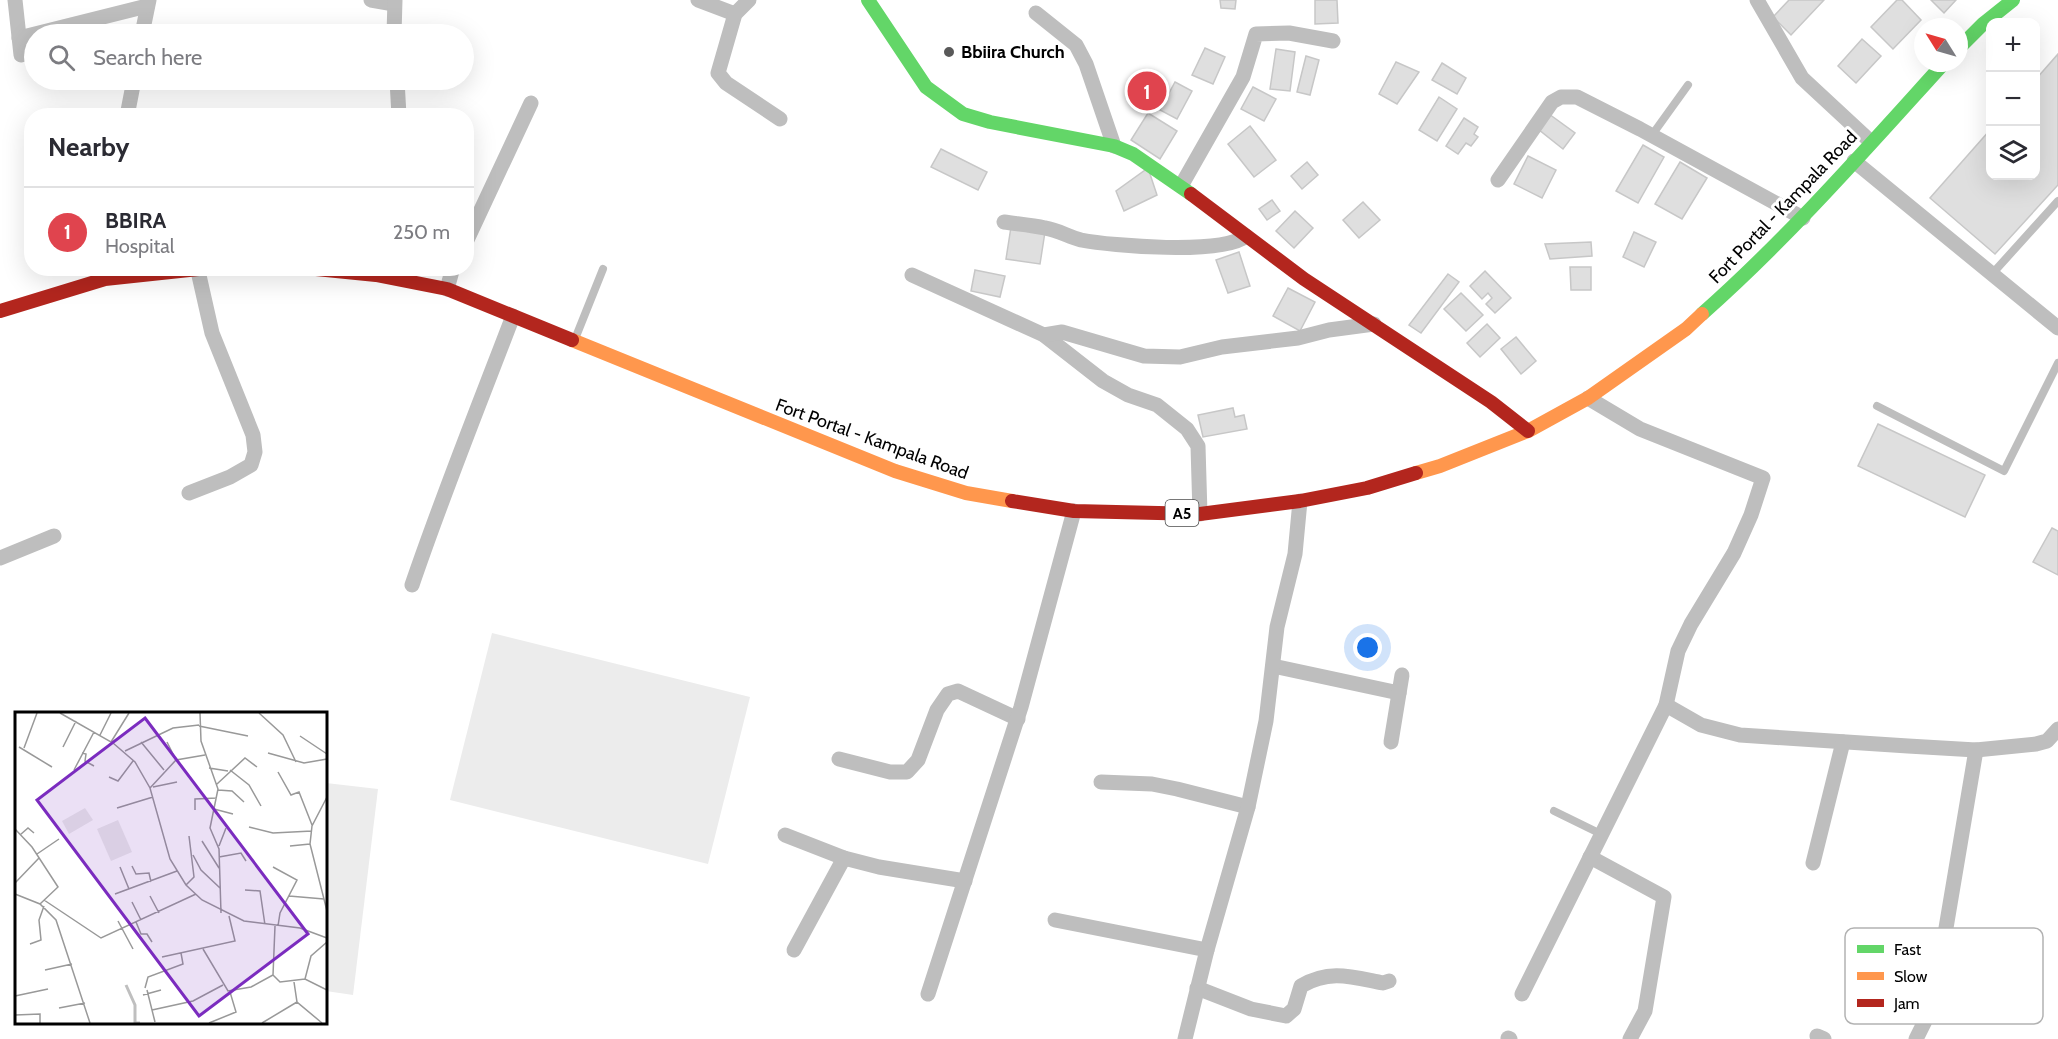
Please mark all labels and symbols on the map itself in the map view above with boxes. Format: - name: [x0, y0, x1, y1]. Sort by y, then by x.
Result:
- north arrow: [1914, 18, 1968, 72]
- place label: Bbiira Church: [961, 41, 1065, 63]
- marker: Bbiira Church: [942, 45, 956, 59]
- pin: 1: [1128, 68, 1166, 113]
- street label: Fort Portal - Kampala Road: [1704, 126, 1862, 288]
- street label: Fort Portal - Kampala Road: [772, 394, 972, 484]
- road number: A5: [1166, 500, 1198, 526]
- your location: [1353, 633, 1382, 662]
- inset map: [15, 712, 327, 1024]
- legend: [1845, 928, 2043, 1024]
- text: Fast: [1894, 940, 1922, 959]
- text: Slow: [1894, 967, 1928, 986]
- text: Jam: [1893, 994, 1920, 1013]

